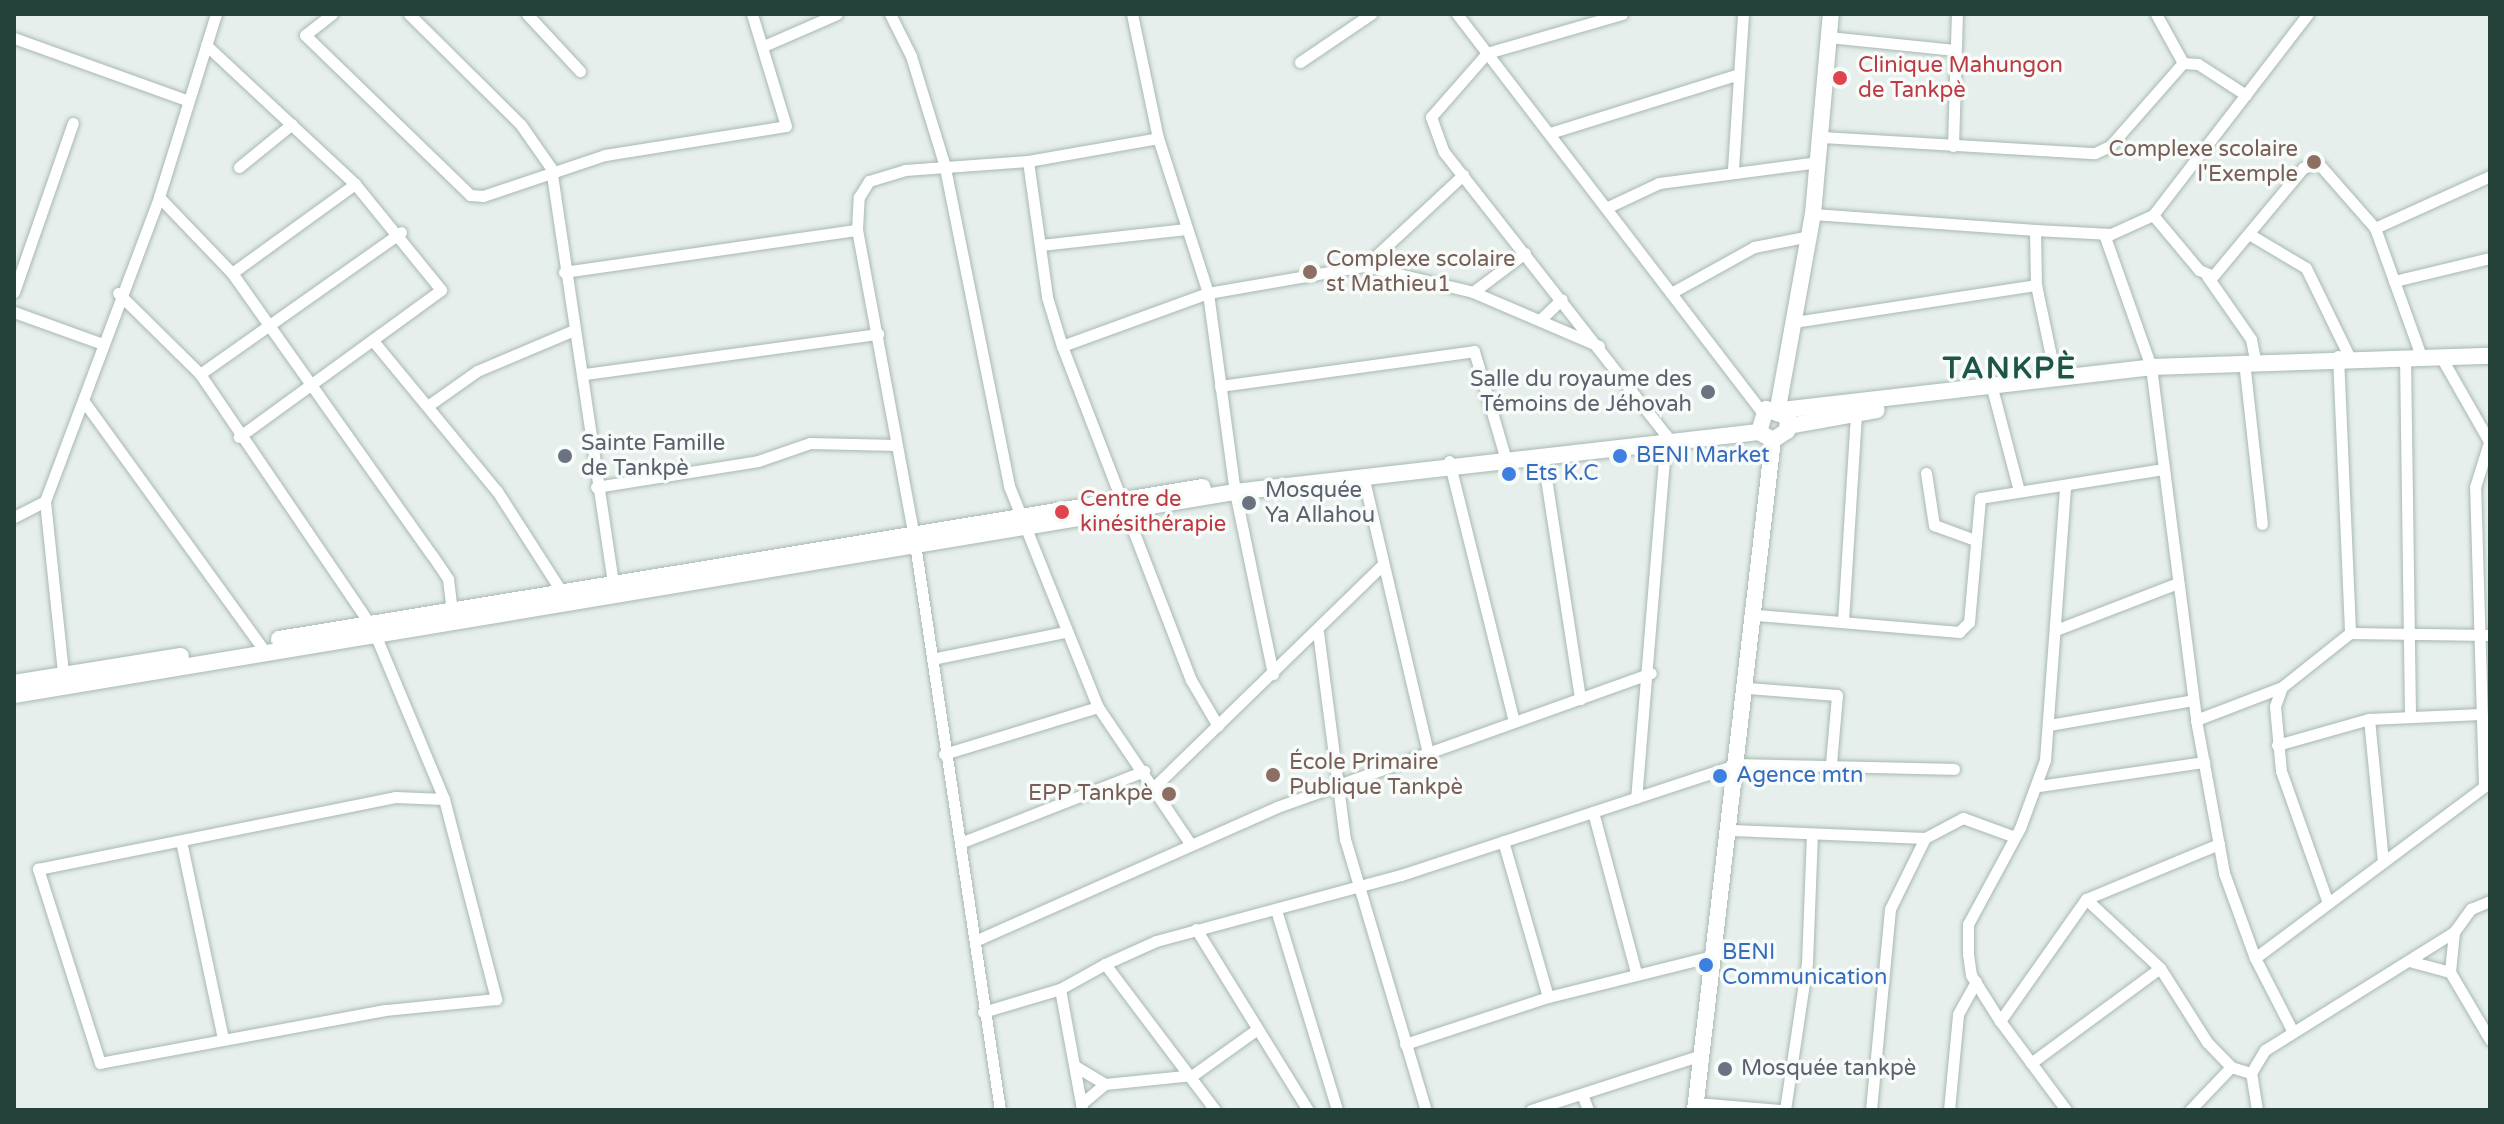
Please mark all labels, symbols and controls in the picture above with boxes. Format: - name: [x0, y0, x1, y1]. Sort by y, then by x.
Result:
- place label: Clinique Mahungon de Tankpè: [1858, 52, 2063, 104]
- marker: Clinique Mahungon de Tankpè: [1829, 67, 1851, 89]
- place label: Complexe scolaire l'Exemple: [2109, 136, 2298, 188]
- marker: Complexe scolaire l'Exemple: [2305, 153, 2323, 171]
- place label: Complexe scolaire st Mathieu1: [1326, 246, 1515, 298]
- marker: Complexe scolaire st Mathieu1: [1301, 263, 1319, 281]
- district label: TANKPÈ: [1943, 351, 2077, 387]
- place label: Salle du royaume des Témoins de Jéhovah: [1470, 366, 1692, 418]
- marker: Salle du royaume des Témoins de Jéhovah: [1699, 383, 1717, 401]
- place label: Sainte Famille de Tankpè: [581, 430, 725, 482]
- place label: BENI Market: [1636, 443, 1770, 469]
- marker: Sainte Famille de Tankpè: [556, 447, 574, 465]
- marker: BENI Market: [1611, 447, 1629, 465]
- place label: Ets K.C: [1525, 461, 1599, 487]
- marker: Ets K.C: [1500, 465, 1518, 483]
- place label: Mosquée Ya Allahou: [1265, 477, 1375, 528]
- place label: Centre de kinésithérapie: [1080, 486, 1226, 538]
- marker: Mosquée Ya Allahou: [1240, 494, 1258, 512]
- marker: Centre de kinésithérapie: [1051, 501, 1073, 523]
- place label: École Primaire Publique Tankpè: [1289, 749, 1463, 800]
- place label: Agence mtn: [1736, 763, 1863, 789]
- marker: École Primaire Publique Tankpè: [1264, 766, 1282, 784]
- marker: Agence mtn: [1711, 767, 1729, 785]
- place label: EPP Tankpè: [1028, 781, 1153, 807]
- marker: EPP Tankpè: [1160, 785, 1178, 803]
- place label: BENI Communication: [1722, 939, 1887, 990]
- marker: BENI Communication: [1697, 956, 1715, 974]
- place label: Mosquée tankpè: [1741, 1056, 1916, 1082]
- marker: Mosquée tankpè: [1716, 1060, 1734, 1078]

